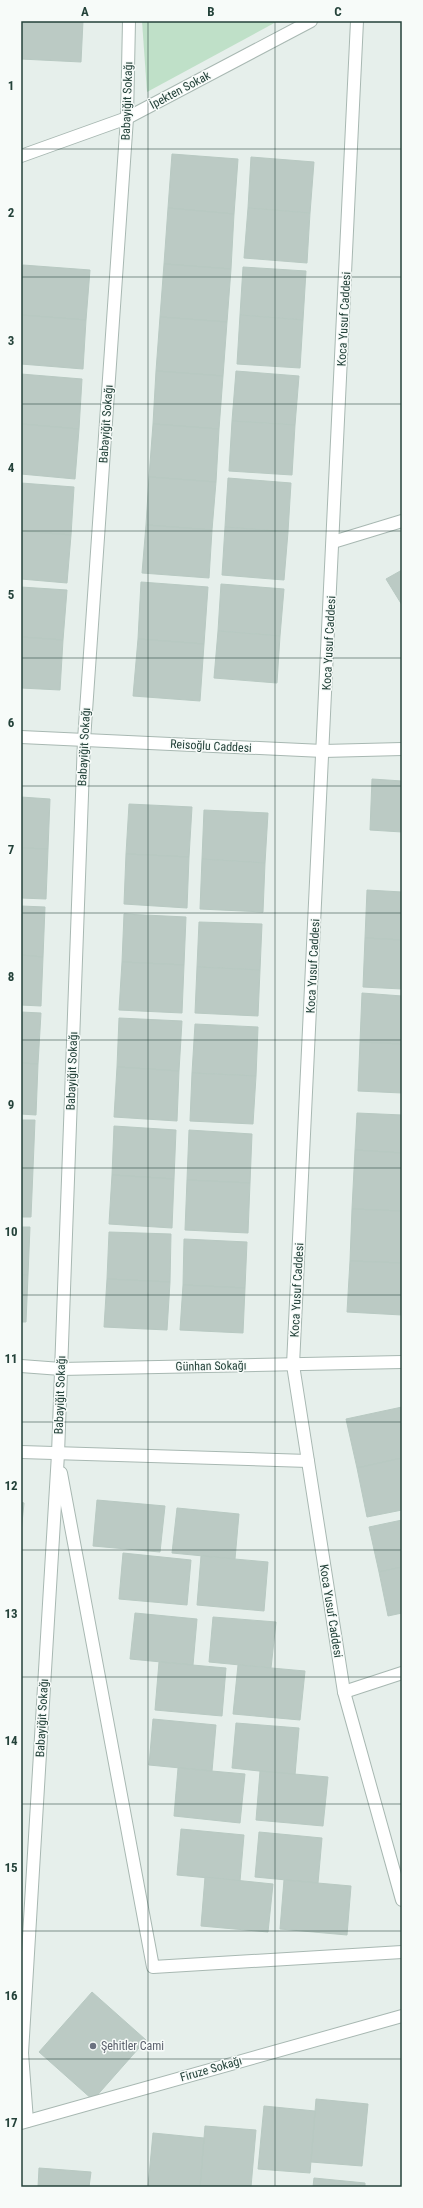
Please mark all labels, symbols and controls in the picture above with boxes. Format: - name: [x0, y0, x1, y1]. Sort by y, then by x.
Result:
- text: A: [81, 4, 89, 19]
- text: B: [207, 4, 215, 19]
- text: C: [334, 4, 342, 19]
- street label: Babayiğit Sokağı: [119, 61, 135, 141]
- street label: İpekten Sokak: [147, 67, 213, 112]
- text: 1: [8, 78, 14, 93]
- text: 2: [8, 205, 15, 220]
- street label: Koca Yusuf Caddesi: [335, 271, 353, 367]
- text: 3: [8, 333, 14, 348]
- street label: Babayiğit Sokağı: [96, 384, 116, 464]
- text: 4: [8, 460, 15, 475]
- text: 5: [8, 587, 15, 602]
- street label: Koca Yusuf Caddesi: [320, 595, 338, 691]
- street label: Babayiğit Sokağı: [75, 707, 93, 787]
- text: 6: [8, 715, 15, 730]
- street label: Reisoğlu Caddesi: [170, 737, 252, 755]
- text: 7: [8, 842, 15, 857]
- street label: Koca Yusuf Caddesi: [304, 918, 322, 1014]
- text: 8: [8, 969, 14, 984]
- street label: Babayiğit Sokağı: [64, 1031, 80, 1111]
- text: 9: [8, 1097, 14, 1112]
- text: 10: [4, 1224, 18, 1239]
- street label: Koca Yusuf Caddesi: [288, 1242, 306, 1338]
- text: 11: [4, 1351, 18, 1366]
- street label: Babayiğit Sokağı: [52, 1355, 68, 1435]
- street label: Günhan Sokağı: [175, 1358, 247, 1374]
- text: 12: [4, 1478, 18, 1493]
- street label: Koca Yusuf Caddesi: [317, 1563, 345, 1659]
- text: 13: [4, 1606, 18, 1621]
- street label: Babayiğit Sokağı: [33, 1678, 51, 1758]
- text: 14: [4, 1733, 18, 1748]
- text: 15: [4, 1860, 18, 1875]
- text: 16: [4, 1988, 18, 2003]
- place label: Şehitler Cami: [101, 2039, 164, 2053]
- marker: Şehitler Cami: [88, 2041, 98, 2051]
- street label: Firuze Sokağı: [178, 2053, 244, 2085]
- text: 17: [4, 2115, 18, 2130]

